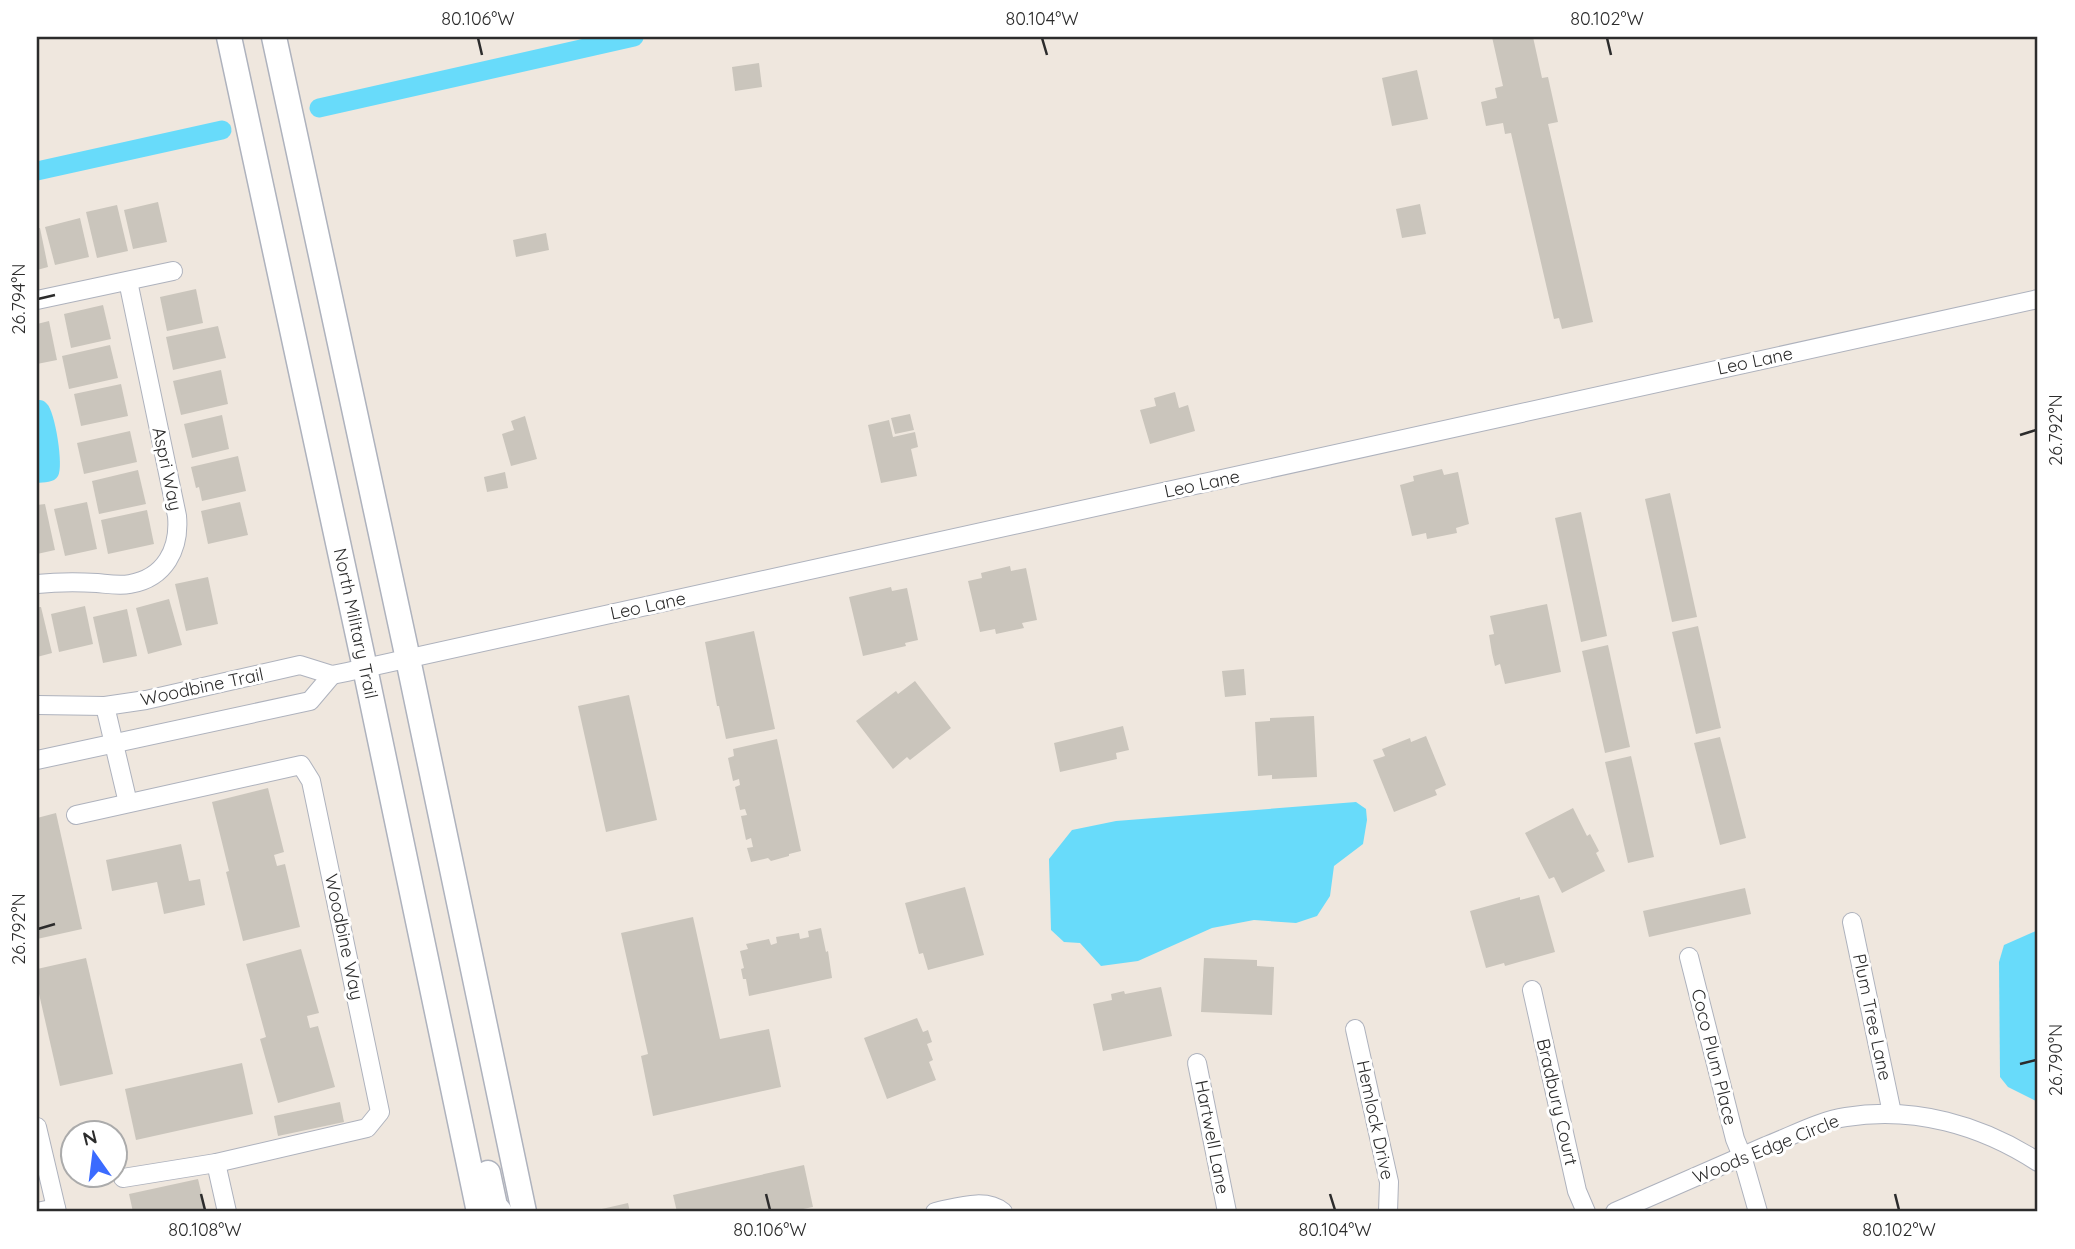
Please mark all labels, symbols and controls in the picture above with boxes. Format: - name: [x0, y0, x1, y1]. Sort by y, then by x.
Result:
- text: 80.106°W: [441, 7, 515, 30]
- text: 80.104°W: [1005, 7, 1079, 30]
- text: 80.102°W: [1570, 7, 1644, 30]
- text: 26.794°N: [7, 264, 30, 334]
- street label: Leo Lane: [1715, 341, 1795, 380]
- text: 26.792°N: [2044, 394, 2067, 466]
- street label: Aspri Way: [147, 425, 188, 513]
- street label: Leo Lane: [1162, 464, 1242, 503]
- street label: North Military Trail: [328, 546, 383, 701]
- street label: Leo Lane: [608, 586, 688, 625]
- street label: Woodbine Trail: [138, 662, 266, 711]
- street label: Woodbine Way: [320, 872, 369, 1002]
- text: 26.792°N: [7, 893, 30, 965]
- street label: Plum Tree Lane: [1848, 951, 1897, 1082]
- street label: Coco Plum Place: [1686, 986, 1743, 1127]
- text: 26.790°N: [2044, 1024, 2067, 1096]
- street label: Bradbury Court: [1532, 1036, 1583, 1168]
- street label: Hemlock Drive: [1352, 1058, 1399, 1182]
- street label: Hartwell Lane: [1190, 1078, 1235, 1196]
- street label: Woods Edge Circle: [1689, 1109, 1842, 1188]
- north arrow: [60, 1120, 130, 1190]
- text: N: [80, 1124, 100, 1151]
- text: 80.108°W: [168, 1218, 242, 1241]
- text: 80.106°W: [733, 1218, 807, 1241]
- text: 80.104°W: [1298, 1218, 1372, 1241]
- text: 80.102°W: [1862, 1218, 1936, 1241]

